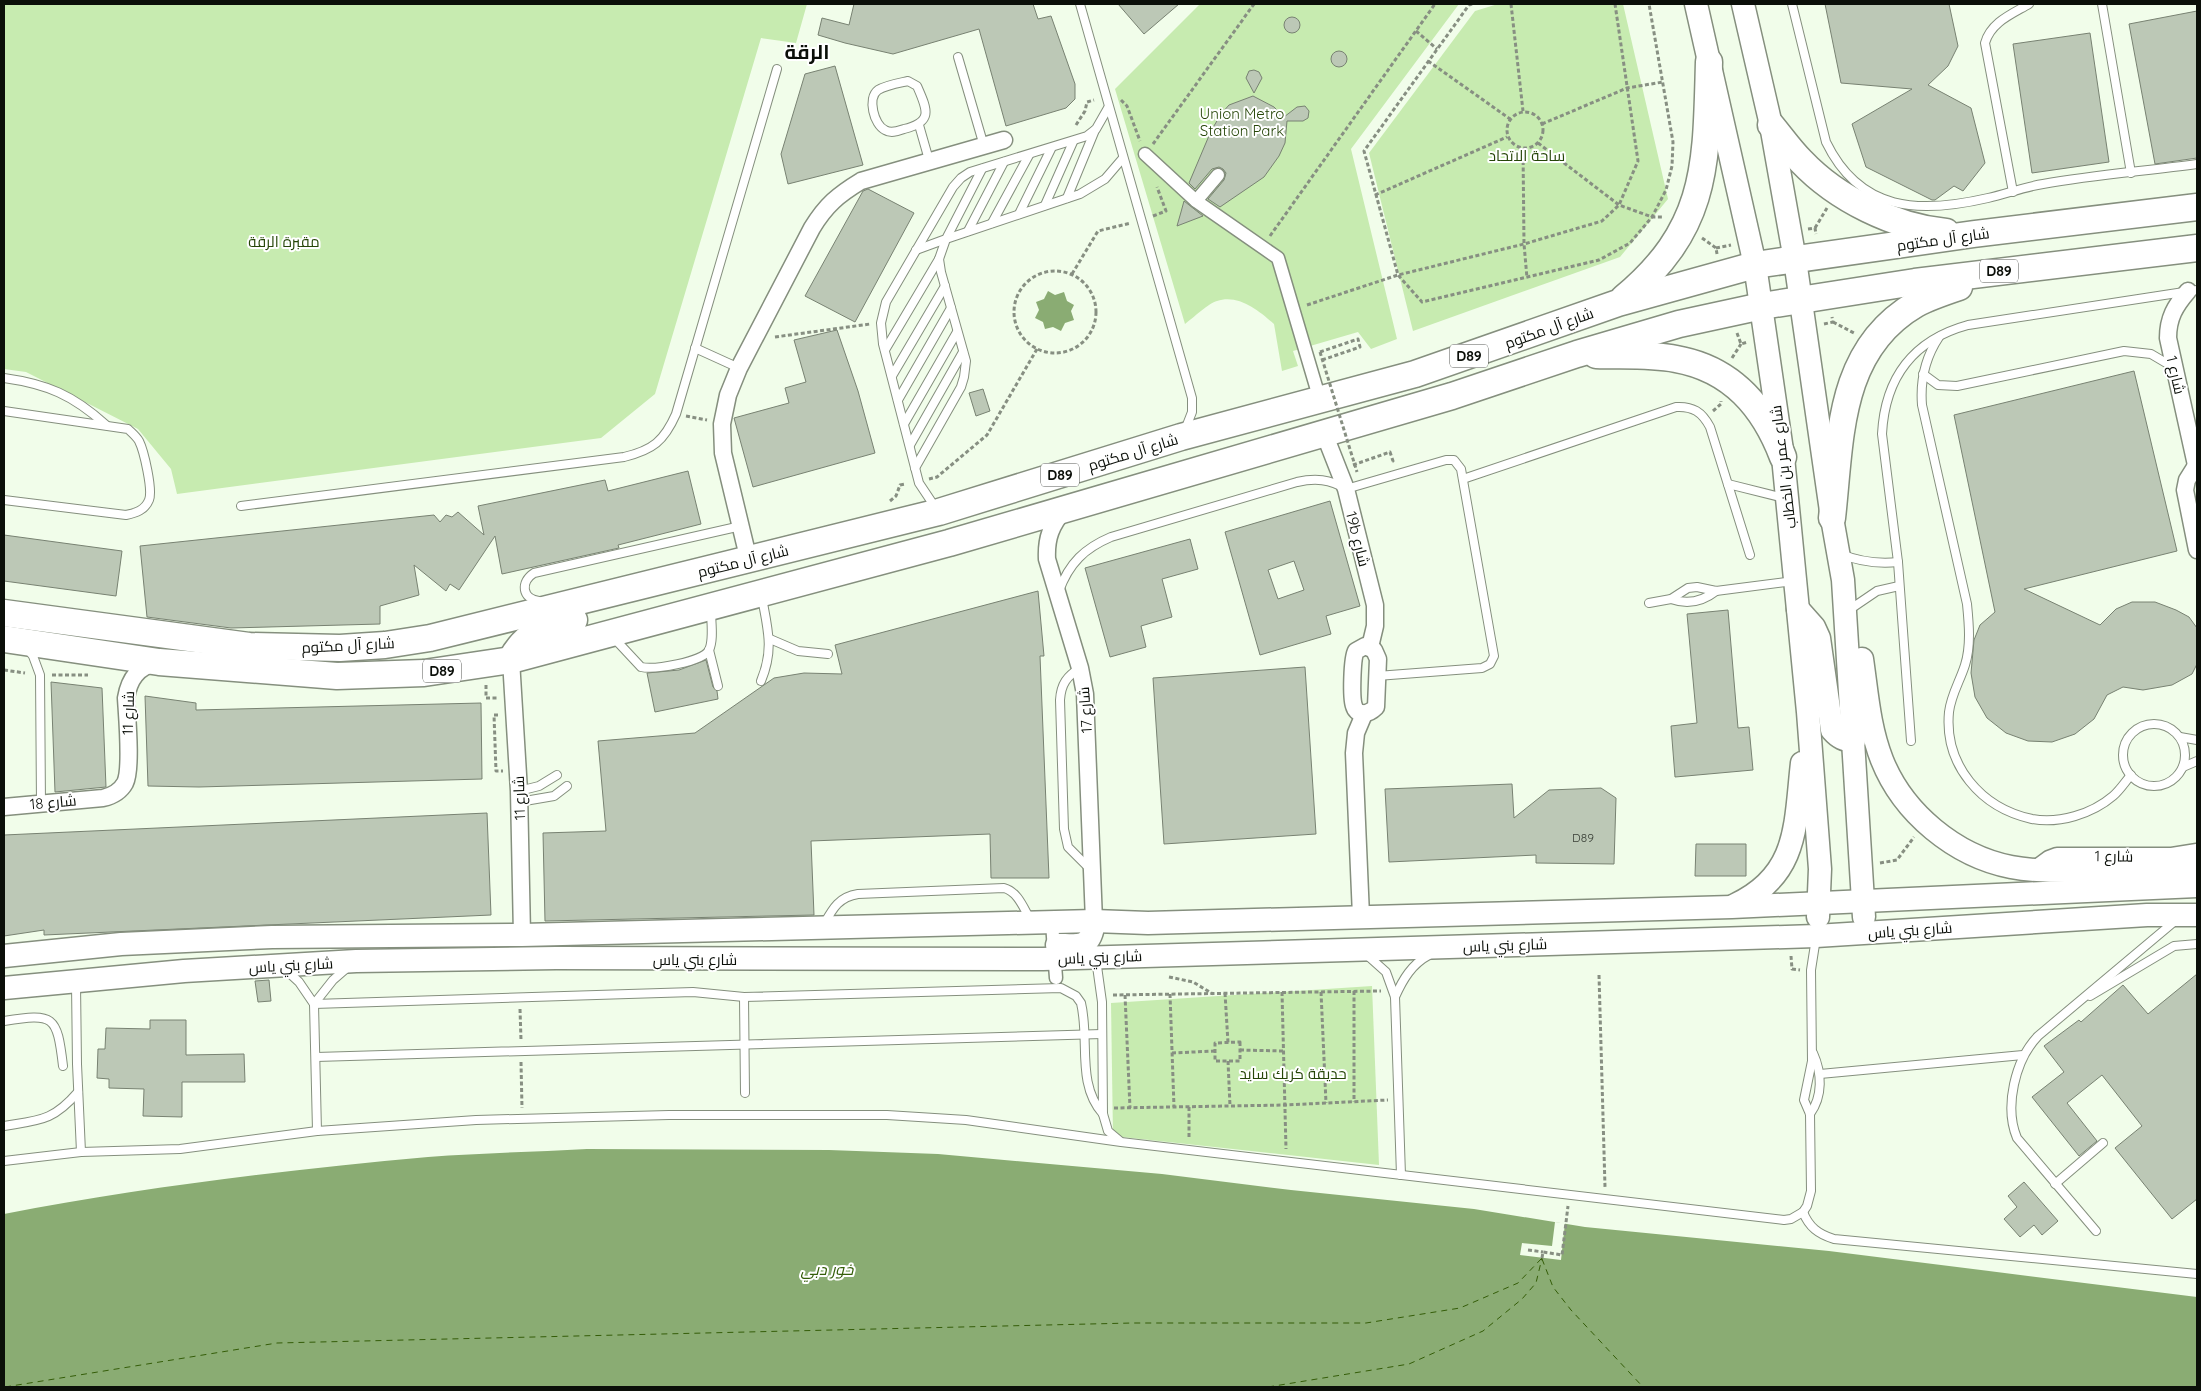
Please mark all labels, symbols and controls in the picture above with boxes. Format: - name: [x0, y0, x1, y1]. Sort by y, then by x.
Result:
- district label: الرقة: [785, 39, 829, 64]
- park label: Union Metro Station Park: [1200, 104, 1284, 140]
- park label: ساحة الاتحاد: [1489, 146, 1565, 165]
- street label: شارع آل مكتوم: [1896, 223, 1991, 257]
- park label: مقبرة الرقة: [248, 232, 320, 251]
- road number: D89: [1980, 260, 2018, 282]
- street label: شارع آل مكتوم: [1502, 303, 1597, 355]
- road number: D89: [1450, 344, 1488, 368]
- street label: شارع 1: [2160, 354, 2190, 396]
- street label: شارع عمر بن الخطاب: [1766, 404, 1802, 530]
- street label: شارع آل مكتوم: [1086, 429, 1181, 477]
- road number: D89: [1041, 464, 1079, 486]
- street label: 19b شارع: [1340, 509, 1374, 569]
- street label: شارع آل مكتوم: [695, 541, 791, 583]
- street label: شارع آل مكتوم: [301, 633, 395, 659]
- road number: D89: [423, 659, 461, 682]
- street label: شارع 17: [1074, 686, 1098, 734]
- street label: شارع 11: [118, 691, 140, 736]
- street label: شارع 11: [509, 775, 531, 820]
- street label: شارع 18: [29, 790, 77, 815]
- house number: D89: [1572, 830, 1594, 845]
- street label: شارع 1: [2094, 846, 2134, 868]
- street label: شارع بني ياس: [1867, 918, 1953, 945]
- street label: شارع بني ياس: [1462, 934, 1548, 959]
- street label: شارع بني ياس: [1057, 946, 1143, 971]
- street label: شارع بني ياس: [653, 950, 737, 972]
- street label: شارع بني ياس: [248, 953, 334, 980]
- park label: حديقة كريك سايد: [1240, 1064, 1347, 1083]
- water label: خور دبي: [801, 1259, 855, 1282]

